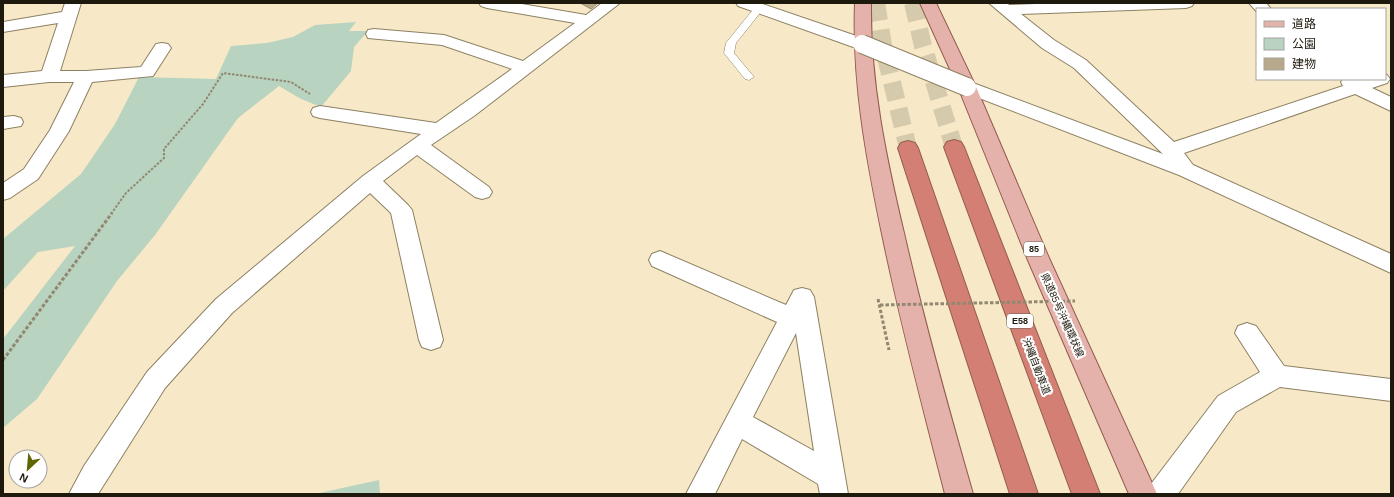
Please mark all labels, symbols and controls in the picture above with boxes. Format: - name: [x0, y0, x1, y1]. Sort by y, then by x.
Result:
- legend: [1256, 8, 1386, 80]
- text: 道路: [1292, 17, 1316, 31]
- text: 公園: [1292, 37, 1316, 51]
- text: 建物: [1292, 57, 1316, 71]
- road number: 85: [1024, 242, 1044, 256]
- street label: 県道85号沖縄環状線: [1039, 271, 1086, 359]
- road number: E58: [1007, 314, 1033, 328]
- street label: 沖縄自動車道: [1021, 336, 1052, 396]
- north arrow: [8, 449, 48, 489]
- text: N: [17, 471, 30, 485]

